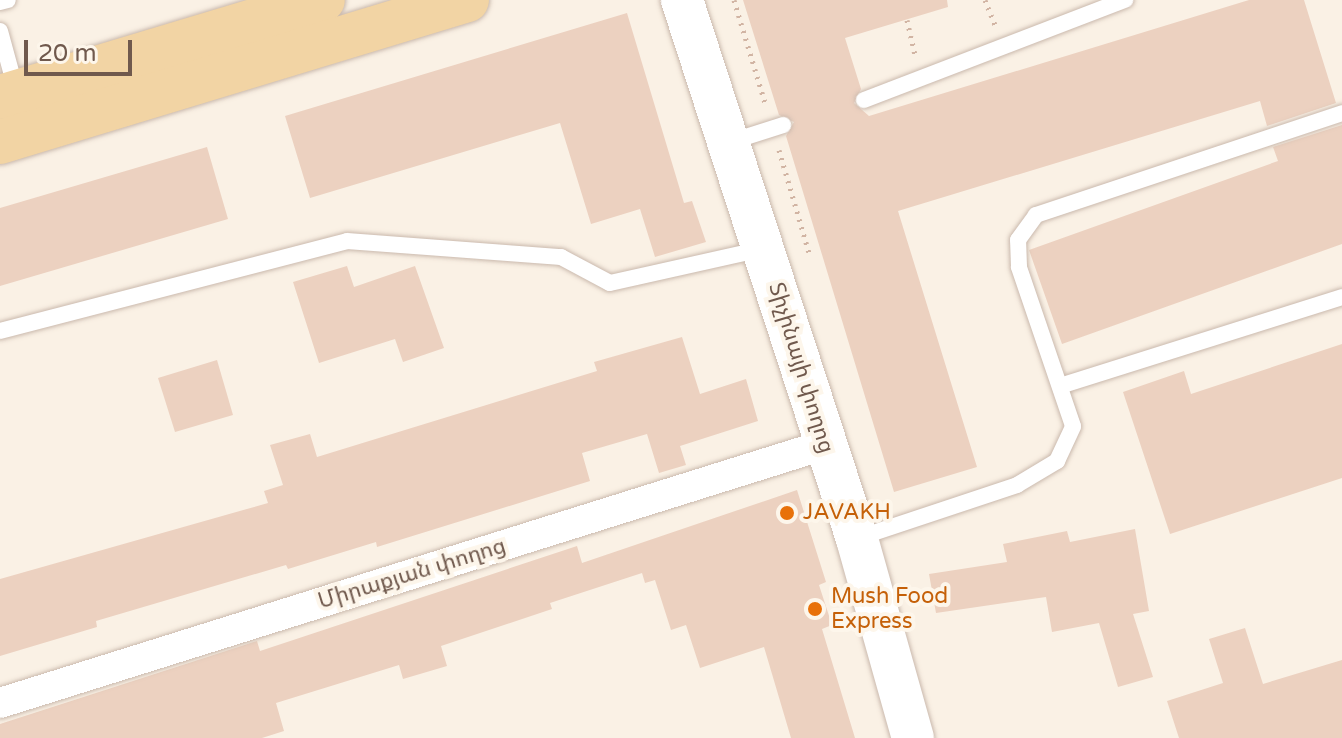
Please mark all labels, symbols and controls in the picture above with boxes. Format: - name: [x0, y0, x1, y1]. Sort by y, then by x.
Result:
- scale bar: [28, 24, 136, 74]
- text: 20 m: [38, 39, 96, 68]
- street label: Տիչինայի փողոց: [762, 279, 840, 457]
- place label: JAVAKH: [803, 500, 891, 526]
- marker: JAVAKH: [778, 504, 796, 522]
- street label: Միրաքյան փողոց: [315, 533, 509, 615]
- place label: Mush Food Express: [831, 583, 948, 634]
- marker: Mush Food Express: [806, 600, 824, 618]

